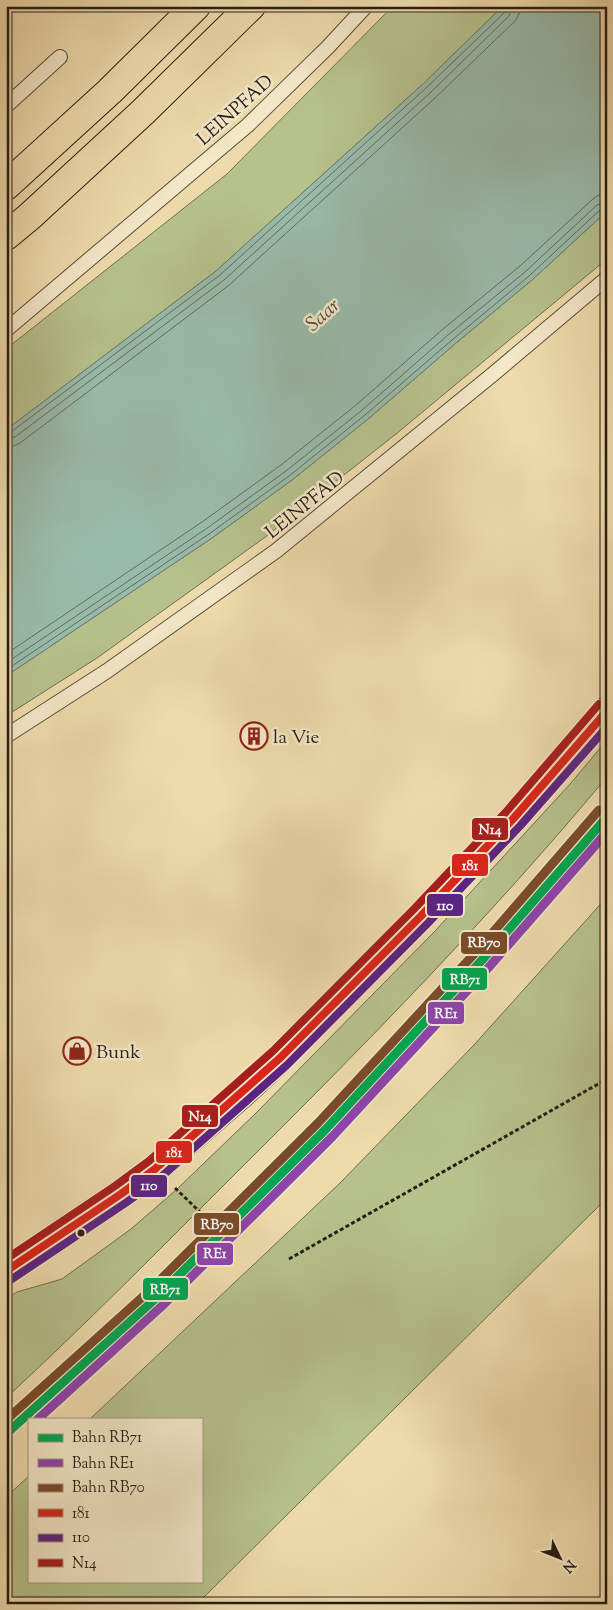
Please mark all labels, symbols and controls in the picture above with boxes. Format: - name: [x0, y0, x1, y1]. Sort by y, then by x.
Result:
- street label: LEINPFAD: [191, 69, 280, 153]
- water label: Saar: [300, 293, 347, 339]
- street label: LEINPFAD: [260, 466, 351, 546]
- building icon: la Vie: [239, 721, 269, 751]
- place label: la Vie: [273, 725, 320, 752]
- line badge: N14: [471, 817, 509, 841]
- text: N14: [479, 821, 501, 841]
- line badge: 181: [451, 853, 489, 877]
- text: 181: [462, 857, 478, 877]
- line badge: 110: [426, 893, 464, 917]
- text: 110: [437, 897, 454, 917]
- line badge: RB70: [460, 931, 508, 955]
- text: RB70: [467, 934, 501, 954]
- line badge: RB71: [441, 967, 488, 991]
- text: RB71: [450, 971, 481, 991]
- line badge: RE1: [427, 1001, 465, 1025]
- text: RE1: [434, 1005, 458, 1025]
- shop icon: Bunk: [62, 1036, 92, 1066]
- place label: Bunk: [96, 1040, 141, 1067]
- line badge: N14: [181, 1104, 219, 1128]
- text: N14: [189, 1108, 211, 1128]
- line badge: 181: [155, 1140, 193, 1164]
- text: 181: [166, 1144, 182, 1164]
- line badge: 110: [130, 1174, 168, 1198]
- text: 110: [141, 1177, 158, 1197]
- line badge: RB70: [193, 1212, 240, 1236]
- text: RB70: [200, 1216, 234, 1236]
- unlabelled marker: [76, 1228, 86, 1238]
- line badge: RE1: [196, 1242, 234, 1266]
- text: RE1: [203, 1245, 227, 1265]
- line badge: RB71: [142, 1277, 189, 1301]
- text: RB71: [150, 1281, 181, 1301]
- legend: [28, 1418, 202, 1582]
- text: Bahn RB71: [72, 1428, 142, 1449]
- text: Bahn RE1: [72, 1454, 134, 1475]
- text: Bahn RB70: [72, 1478, 145, 1499]
- text: 181: [72, 1504, 90, 1525]
- text: 110: [72, 1528, 90, 1549]
- north arrow: [536, 1532, 586, 1582]
- text: N14: [72, 1554, 97, 1575]
- text: N: [557, 1555, 579, 1576]

